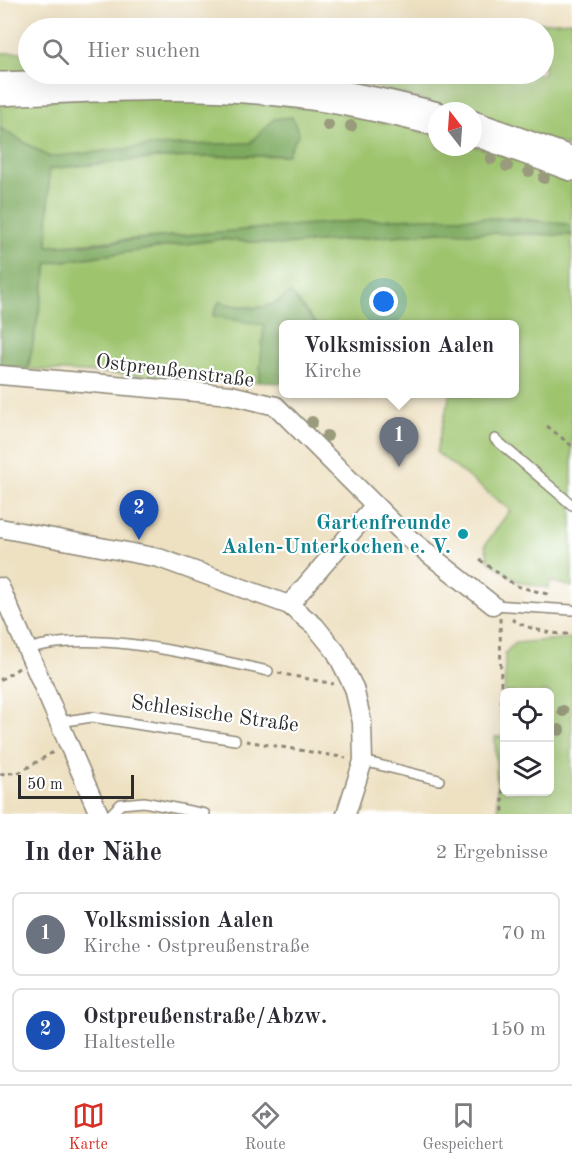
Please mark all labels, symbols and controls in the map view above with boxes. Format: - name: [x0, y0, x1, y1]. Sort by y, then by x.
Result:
- search box: [18, 18, 554, 84]
- icon: search: [39, 35, 72, 68]
- text: Hier suchen: [87, 40, 200, 62]
- north arrow: [428, 102, 482, 156]
- your location: [369, 287, 398, 316]
- popup: [279, 320, 519, 398]
- text: Volksmission Aalen: [304, 335, 494, 357]
- street label: Ostpreußenstraße: [94, 351, 255, 392]
- text: Kirche: [304, 362, 361, 382]
- pin: 1: [380, 418, 418, 467]
- pin: 2: [120, 490, 158, 540]
- place label: Gartenfreunde Aalen-Unterkochen e. V.: [221, 513, 451, 558]
- marker: Gartenfreunde Aalen-Unterkochen e. V.: [456, 527, 470, 541]
- map controls: [500, 688, 554, 796]
- button: locate: [500, 688, 554, 742]
- street label: Schlesische Straße: [130, 692, 300, 737]
- button: layers: [500, 742, 554, 796]
- scale bar: [18, 772, 134, 800]
- text: 50 m: [27, 777, 63, 793]
- text: In der Nähe: [24, 840, 162, 866]
- text: 2 Ergebnisse: [436, 843, 548, 863]
- text: Volksmission Aalen: [83, 910, 274, 932]
- text: 1: [40, 924, 51, 944]
- text: 70 m: [501, 924, 546, 944]
- text: Kirche · Ostpreußenstraße: [83, 937, 309, 957]
- text: Ostpreußenstraße/Abzw.: [83, 1006, 327, 1028]
- text: 2: [40, 1020, 51, 1040]
- text: 150 m: [490, 1020, 546, 1040]
- text: Haltestelle: [83, 1033, 175, 1053]
- tab: Karte: [68, 1099, 108, 1155]
- tab: Route: [245, 1099, 286, 1155]
- tab: Gespeichert: [423, 1099, 504, 1155]

